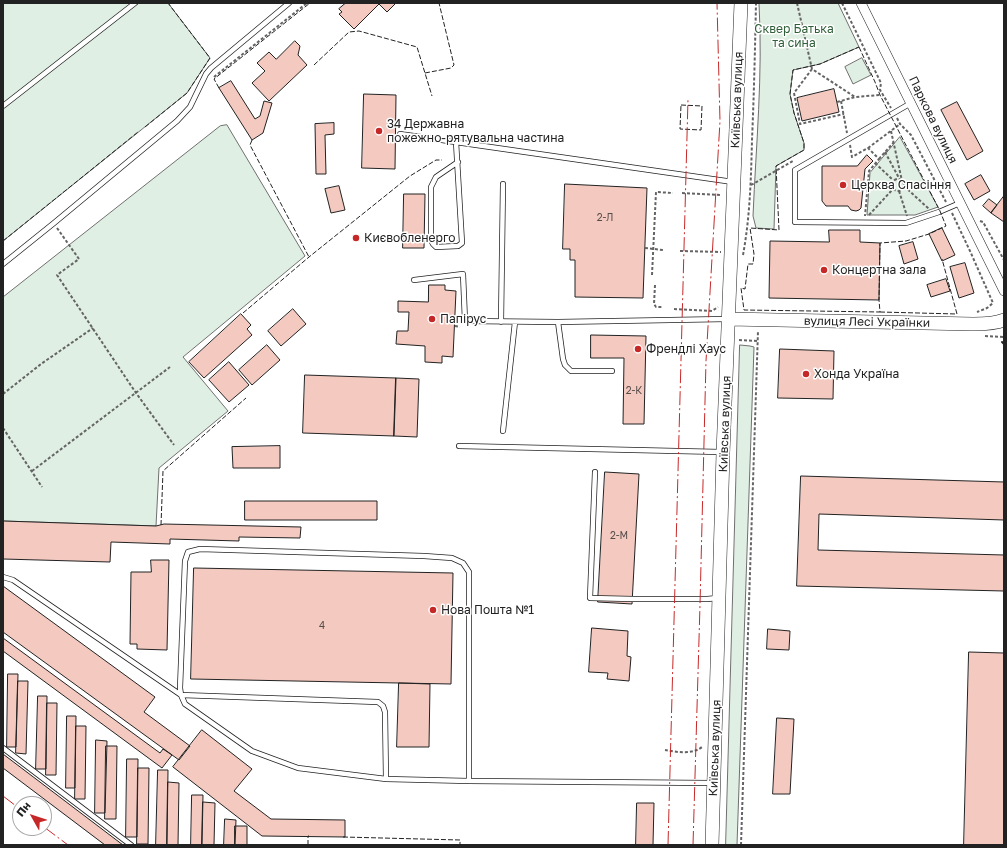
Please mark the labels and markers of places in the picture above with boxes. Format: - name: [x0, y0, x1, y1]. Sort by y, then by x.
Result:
- place label: 34 Державна пожежно-рятувальна частина: [387, 117, 564, 145]
- marker: 34 Державна пожежно-рятувальна частина: [374, 126, 384, 136]
- place label: Церква Спасіння: [851, 178, 951, 192]
- marker: Церква Спасіння: [838, 180, 848, 190]
- place label: Києвобленерго: [364, 231, 455, 245]
- marker: Києвобленерго: [351, 233, 361, 243]
- place label: Концертна зала: [832, 263, 926, 277]
- marker: Концертна зала: [819, 265, 829, 275]
- place label: Папірус: [440, 312, 486, 326]
- marker: Папірус: [427, 314, 437, 324]
- place label: Френдлі Хаус: [646, 342, 726, 356]
- marker: Френдлі Хаус: [633, 344, 643, 354]
- place label: Хонда Україна: [814, 367, 899, 381]
- marker: Хонда Україна: [801, 369, 811, 379]
- place label: Нова Пошта №1: [441, 603, 534, 617]
- marker: Нова Пошта №1: [428, 605, 438, 615]

